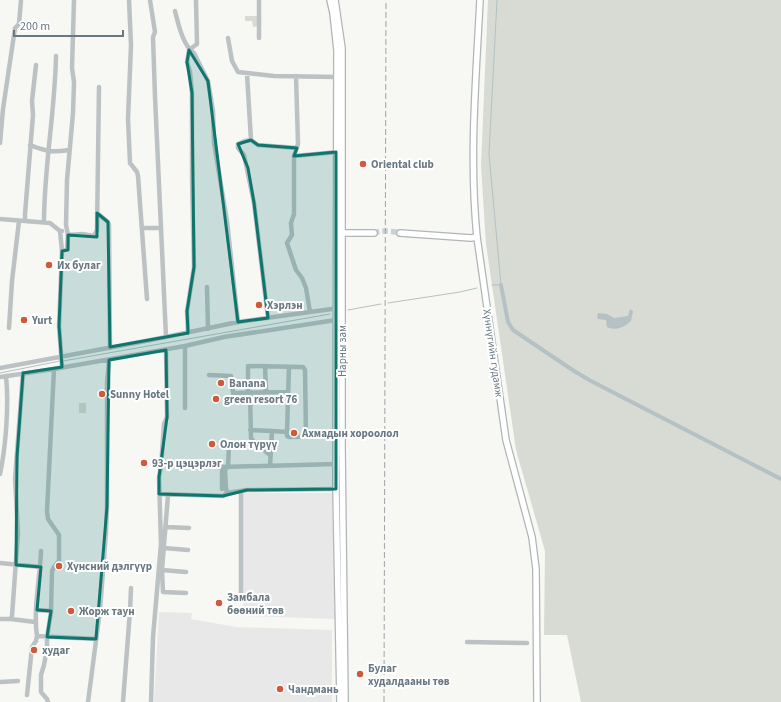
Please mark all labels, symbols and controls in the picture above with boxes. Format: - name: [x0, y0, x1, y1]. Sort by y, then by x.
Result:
- scale bar: [14, 12, 123, 38]
- text: 200 m: [20, 18, 50, 35]
- place label: Oriental club: [371, 157, 434, 172]
- marker: Oriental club: [358, 159, 368, 169]
- place label: Их булаг: [57, 258, 101, 273]
- marker: Их булаг: [44, 260, 54, 270]
- place label: Хэрлэн: [267, 298, 303, 313]
- marker: Хэрлэн: [254, 300, 264, 310]
- street label: Хүннүгийн гудамж: [479, 308, 507, 398]
- place label: Yurt: [31, 313, 53, 328]
- marker: Yurt: [19, 315, 29, 325]
- street label: Нарны зам: [335, 325, 350, 377]
- place label: Banana: [229, 376, 266, 391]
- marker: Banana: [216, 378, 226, 388]
- place label: Sunny Hotel: [110, 387, 170, 402]
- marker: Sunny Hotel: [97, 389, 107, 399]
- place label: green resort 76: [224, 392, 298, 407]
- marker: green resort 76: [211, 394, 221, 404]
- place label: Ахмадын хороолол: [301, 426, 399, 441]
- marker: Ахмадын хороолол: [289, 428, 299, 438]
- place label: Олон түрүү: [220, 437, 277, 452]
- marker: Олон түрүү: [207, 439, 217, 449]
- place label: 93-р цэцэрлэг: [152, 456, 222, 471]
- marker: 93-р цэцэрлэг: [139, 458, 149, 468]
- place label: Хүнсний дэлгүүр: [67, 559, 152, 574]
- marker: Хүнсний дэлгүүр: [54, 561, 64, 571]
- place label: Замбала бөөний төв: [227, 590, 284, 618]
- marker: Замбала бөөний төв: [214, 598, 224, 608]
- place label: Жорж таун: [79, 604, 135, 619]
- marker: Жорж таун: [66, 606, 76, 616]
- place label: худаг: [42, 643, 70, 658]
- marker: худаг: [29, 645, 39, 655]
- place label: Булаг худалдааны төв: [368, 661, 450, 689]
- marker: Булаг худалдааны төв: [355, 669, 365, 679]
- place label: Чандмань: [288, 682, 339, 697]
- marker: Чандмань: [275, 684, 285, 694]

